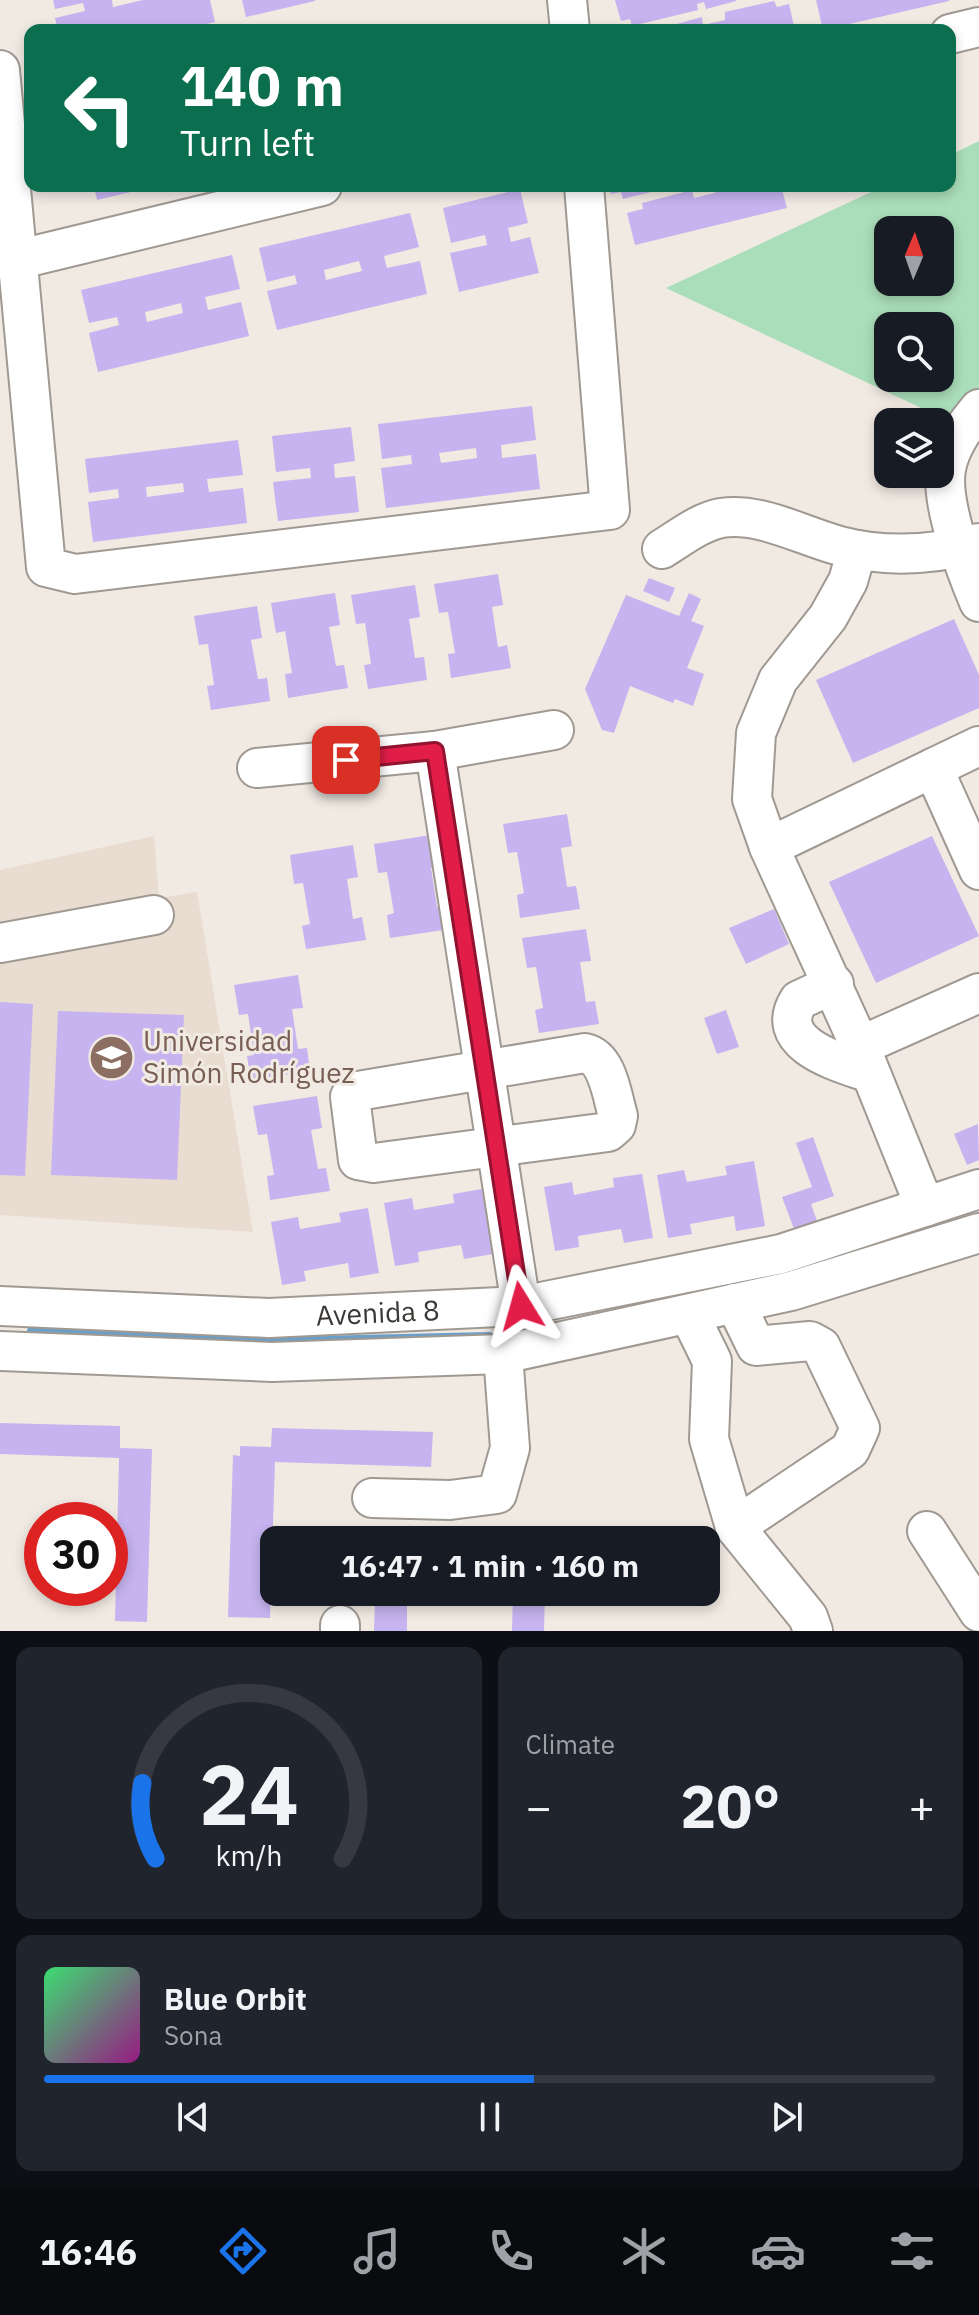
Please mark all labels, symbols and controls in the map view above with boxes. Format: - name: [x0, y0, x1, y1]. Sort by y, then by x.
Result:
- text: 140 m: [180, 49, 344, 121]
- icon: left: [48, 56, 152, 160]
- text: Turn left: [180, 119, 315, 166]
- north arrow: [874, 216, 954, 296]
- map controls: [874, 216, 954, 488]
- button: search: [874, 312, 954, 392]
- button: layers: [874, 408, 954, 488]
- pin: [312, 726, 380, 794]
- icon: arrive: [324, 738, 368, 782]
- place label: Universidad Simón Rodríguez: [143, 1022, 354, 1091]
- school or university icon: Universidad Simón Rodríguez: [88, 1033, 136, 1081]
- position arrow: [479, 1264, 563, 1348]
- street label: Avenida 8: [315, 1291, 440, 1334]
- speed limit sign: 30: [24, 1502, 128, 1606]
- text: 16:47 · 1 min · 160 m: [341, 1546, 639, 1585]
- text: Climate: [526, 1727, 615, 1761]
- text: 24: [199, 1740, 299, 1848]
- text: 20°: [680, 1766, 780, 1845]
- text: −: [526, 1778, 552, 1835]
- text: +: [909, 1778, 935, 1835]
- text: km/h: [215, 1837, 282, 1874]
- text: Blue Orbit: [164, 1979, 307, 2018]
- text: Sona: [164, 2018, 222, 2052]
- icon: previous: [171, 2095, 215, 2139]
- icon: pause: [468, 2095, 512, 2139]
- icon: next: [765, 2095, 809, 2139]
- icon: directions: [215, 2223, 271, 2279]
- icon: music: [349, 2223, 405, 2279]
- icon: phone: [483, 2223, 539, 2279]
- icon: climate: [616, 2223, 672, 2279]
- icon: car: [750, 2223, 806, 2279]
- icon: filters: [884, 2223, 940, 2279]
- text: 16:46: [39, 2228, 137, 2275]

